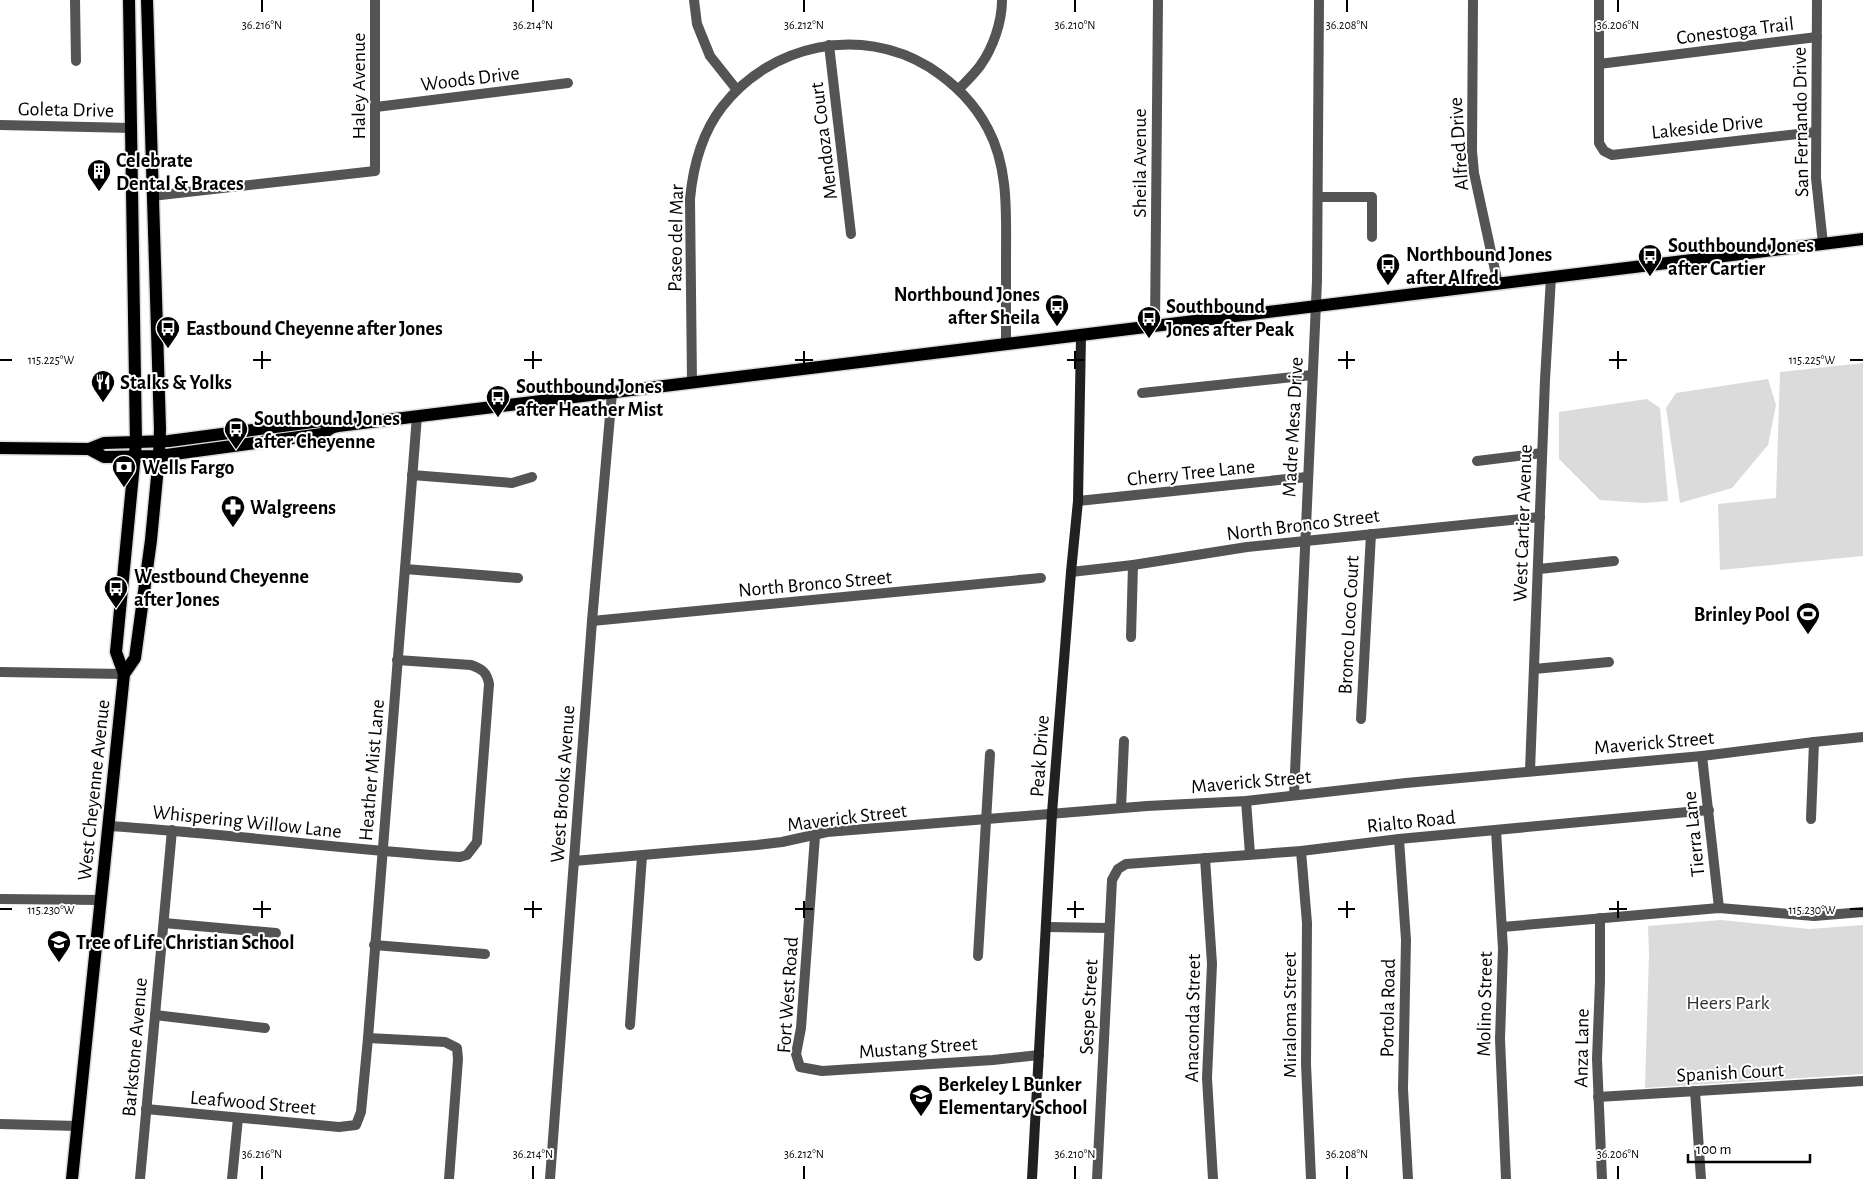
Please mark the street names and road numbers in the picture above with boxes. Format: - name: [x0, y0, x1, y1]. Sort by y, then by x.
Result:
- street label: Conestoga Trail: [1675, 14, 1795, 48]
- street label: Haley Avenue: [349, 33, 369, 139]
- street label: San Fernando Drive: [1790, 47, 1812, 197]
- street label: Woods Drive: [420, 63, 521, 95]
- street label: Mendoza Court: [807, 80, 841, 201]
- street label: Alfred Drive: [1446, 97, 1472, 191]
- street label: Goleta Drive: [18, 99, 114, 121]
- street label: Sheila Avenue: [1130, 108, 1150, 218]
- street label: Lakeside Drive: [1650, 111, 1764, 143]
- street label: Paseo del Mar: [665, 183, 687, 292]
- street label: Madre Mesa Drive: [1279, 356, 1307, 498]
- street label: West Cartier Avenue: [1510, 444, 1536, 602]
- street label: Cherry Tree Lane: [1126, 456, 1256, 490]
- street label: North Bronco Street: [1225, 506, 1381, 544]
- street label: Bronco Loco Court: [1335, 554, 1363, 695]
- street label: North Bronco Street: [737, 567, 893, 601]
- street label: Heather Mist Lane: [356, 698, 388, 842]
- street label: West Cheyenne Avenue: [75, 699, 113, 882]
- street label: West Brooks Avenue: [548, 705, 578, 864]
- street label: Peak Drive: [1027, 714, 1053, 798]
- street label: Maverick Street: [1593, 728, 1716, 758]
- street label: Maverick Street: [1190, 767, 1313, 797]
- street label: Tierra Lane: [1680, 790, 1708, 878]
- street label: Maverick Street: [786, 801, 909, 835]
- street label: Whispering Willow Lane: [151, 802, 343, 842]
- street label: Rialto Road: [1366, 807, 1456, 837]
- street label: Fort West Road: [774, 936, 802, 1054]
- street label: Molino Street: [1474, 950, 1496, 1057]
- street label: Miraloma Street: [1280, 951, 1300, 1078]
- street label: Anaconda Street: [1182, 953, 1204, 1082]
- street label: Sespe Street: [1077, 958, 1102, 1055]
- street label: Portola Road: [1377, 958, 1399, 1058]
- street label: Barkstone Avenue: [119, 977, 151, 1118]
- street label: Anza Lane: [1571, 1008, 1593, 1088]
- street label: Mustang Street: [858, 1034, 979, 1062]
- street label: Spanish Court: [1676, 1060, 1785, 1086]
- street label: Leafwood Street: [189, 1088, 317, 1119]

